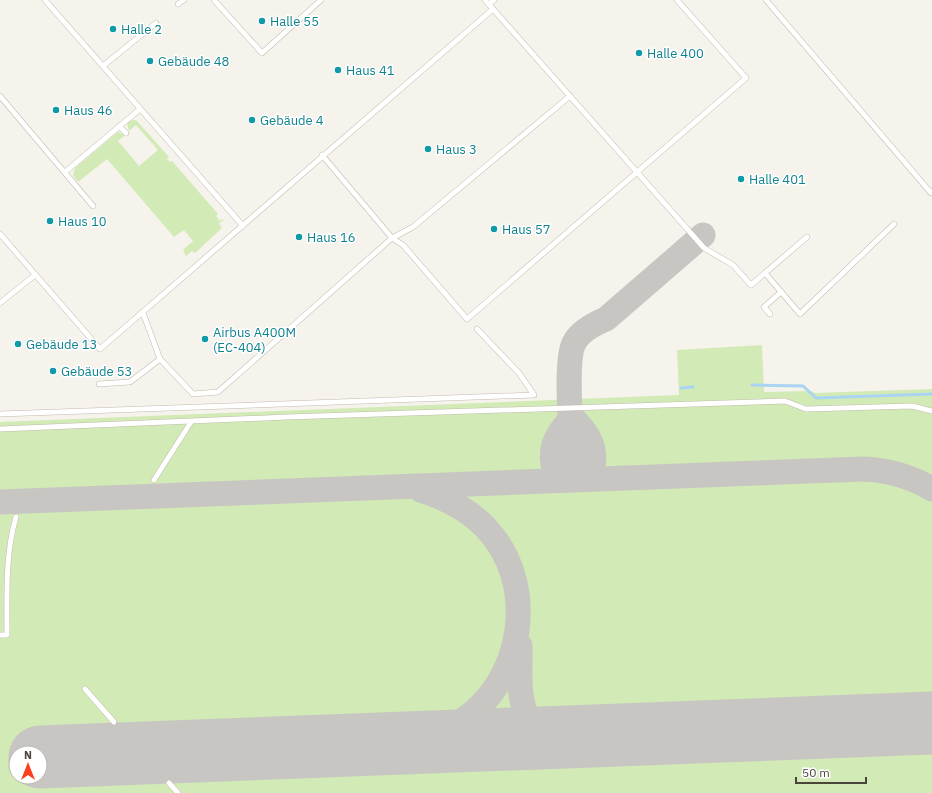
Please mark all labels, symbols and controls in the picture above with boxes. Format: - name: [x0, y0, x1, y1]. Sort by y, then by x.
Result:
- place label: Halle 55: [270, 13, 319, 30]
- marker: Halle 55: [257, 16, 267, 26]
- place label: Halle 2: [121, 21, 162, 38]
- marker: Halle 2: [108, 24, 118, 34]
- place label: Halle 400: [647, 45, 704, 62]
- marker: Halle 400: [634, 48, 644, 58]
- place label: Gebäude 48: [158, 53, 230, 70]
- marker: Gebäude 48: [145, 56, 155, 66]
- place label: Haus 41: [346, 62, 395, 79]
- marker: Haus 41: [333, 65, 343, 75]
- place label: Haus 46: [64, 102, 113, 119]
- marker: Haus 46: [51, 105, 61, 115]
- place label: Gebäude 4: [260, 112, 324, 129]
- marker: Gebäude 4: [247, 115, 257, 125]
- place label: Haus 3: [436, 141, 477, 158]
- marker: Haus 3: [423, 144, 433, 154]
- place label: Halle 401: [749, 171, 806, 188]
- marker: Halle 401: [736, 174, 746, 184]
- place label: Haus 10: [58, 213, 107, 230]
- marker: Haus 10: [45, 216, 55, 226]
- place label: Haus 57: [502, 221, 551, 238]
- marker: Haus 57: [489, 224, 499, 234]
- place label: Haus 16: [307, 229, 356, 246]
- marker: Haus 16: [294, 232, 304, 242]
- place label: Airbus A400M (EC-404): [213, 324, 296, 356]
- marker: Airbus A400M (EC-404): [200, 334, 210, 344]
- place label: Gebäude 13: [26, 336, 97, 353]
- marker: Gebäude 13: [13, 339, 23, 349]
- place label: Gebäude 53: [61, 363, 132, 380]
- marker: Gebäude 53: [48, 366, 58, 376]
- north arrow: [8, 745, 48, 785]
- text: N: [24, 748, 32, 762]
- scale bar: [796, 759, 866, 785]
- text: 50 m: [802, 765, 830, 780]

